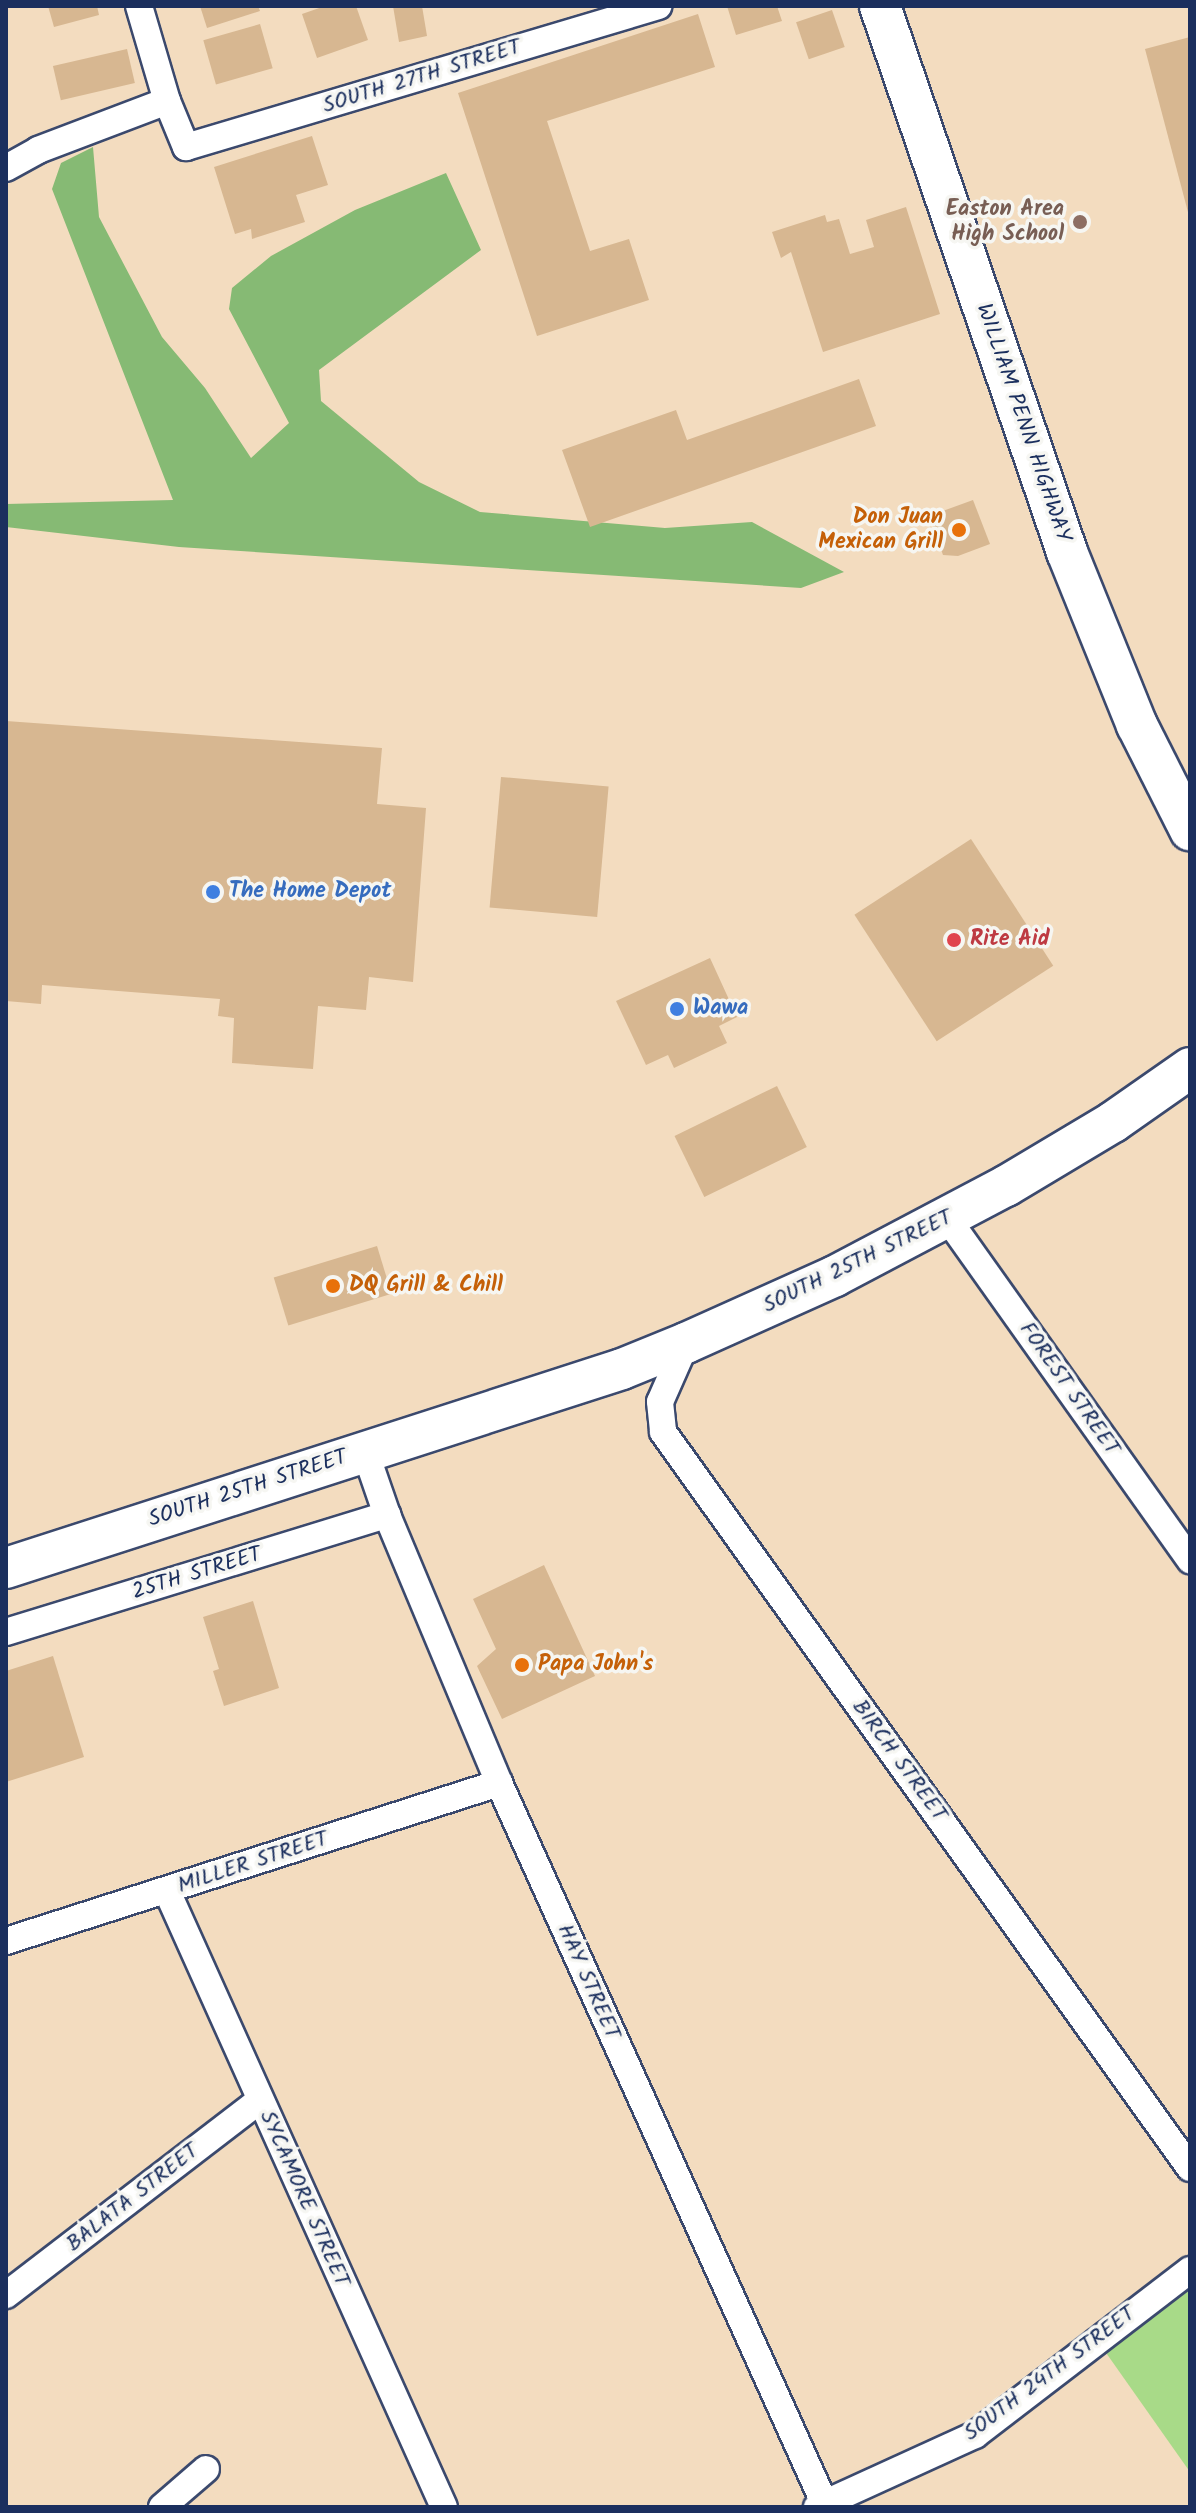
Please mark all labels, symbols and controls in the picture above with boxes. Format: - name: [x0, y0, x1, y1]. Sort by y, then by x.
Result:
- street label: SOUTH 27TH STREET: [320, 34, 524, 120]
- place label: Easton Area High School: [946, 196, 1064, 248]
- marker: Easton Area High School: [1071, 213, 1089, 231]
- street label: WILLIAM PENN HIGHWAY: [970, 300, 1076, 546]
- place label: Don Juan Mexican Grill: [818, 504, 943, 556]
- marker: Don Juan Mexican Grill: [950, 521, 968, 539]
- place label: The Home Depot: [229, 879, 391, 905]
- marker: The Home Depot: [204, 883, 222, 901]
- place label: Rite Aid: [970, 927, 1050, 953]
- marker: Rite Aid: [945, 931, 963, 949]
- place label: Wawa: [693, 996, 748, 1022]
- marker: Wawa: [668, 1000, 686, 1018]
- street label: SOUTH 25TH STREET: [759, 1205, 957, 1319]
- place label: DQ Grill & Chill: [349, 1273, 503, 1299]
- marker: DQ Grill & Chill: [324, 1277, 342, 1295]
- street label: FOREST STREET: [1013, 1317, 1125, 1461]
- street label: SOUTH 25TH STREET: [145, 1444, 351, 1534]
- street label: 25TH STREET: [129, 1542, 265, 1606]
- place label: Papa John's: [538, 1652, 653, 1678]
- marker: Papa John's: [513, 1656, 531, 1674]
- street label: BIRCH STREET: [846, 1695, 952, 1827]
- street label: MILLER STREET: [174, 1826, 332, 1900]
- street label: HAY STREET: [551, 1920, 625, 2044]
- street label: SYCAMORE STREET: [253, 2107, 355, 2291]
- street label: BALATA STREET: [62, 2138, 204, 2258]
- street label: SOUTH 24TH STREET: [959, 2301, 1141, 2447]

